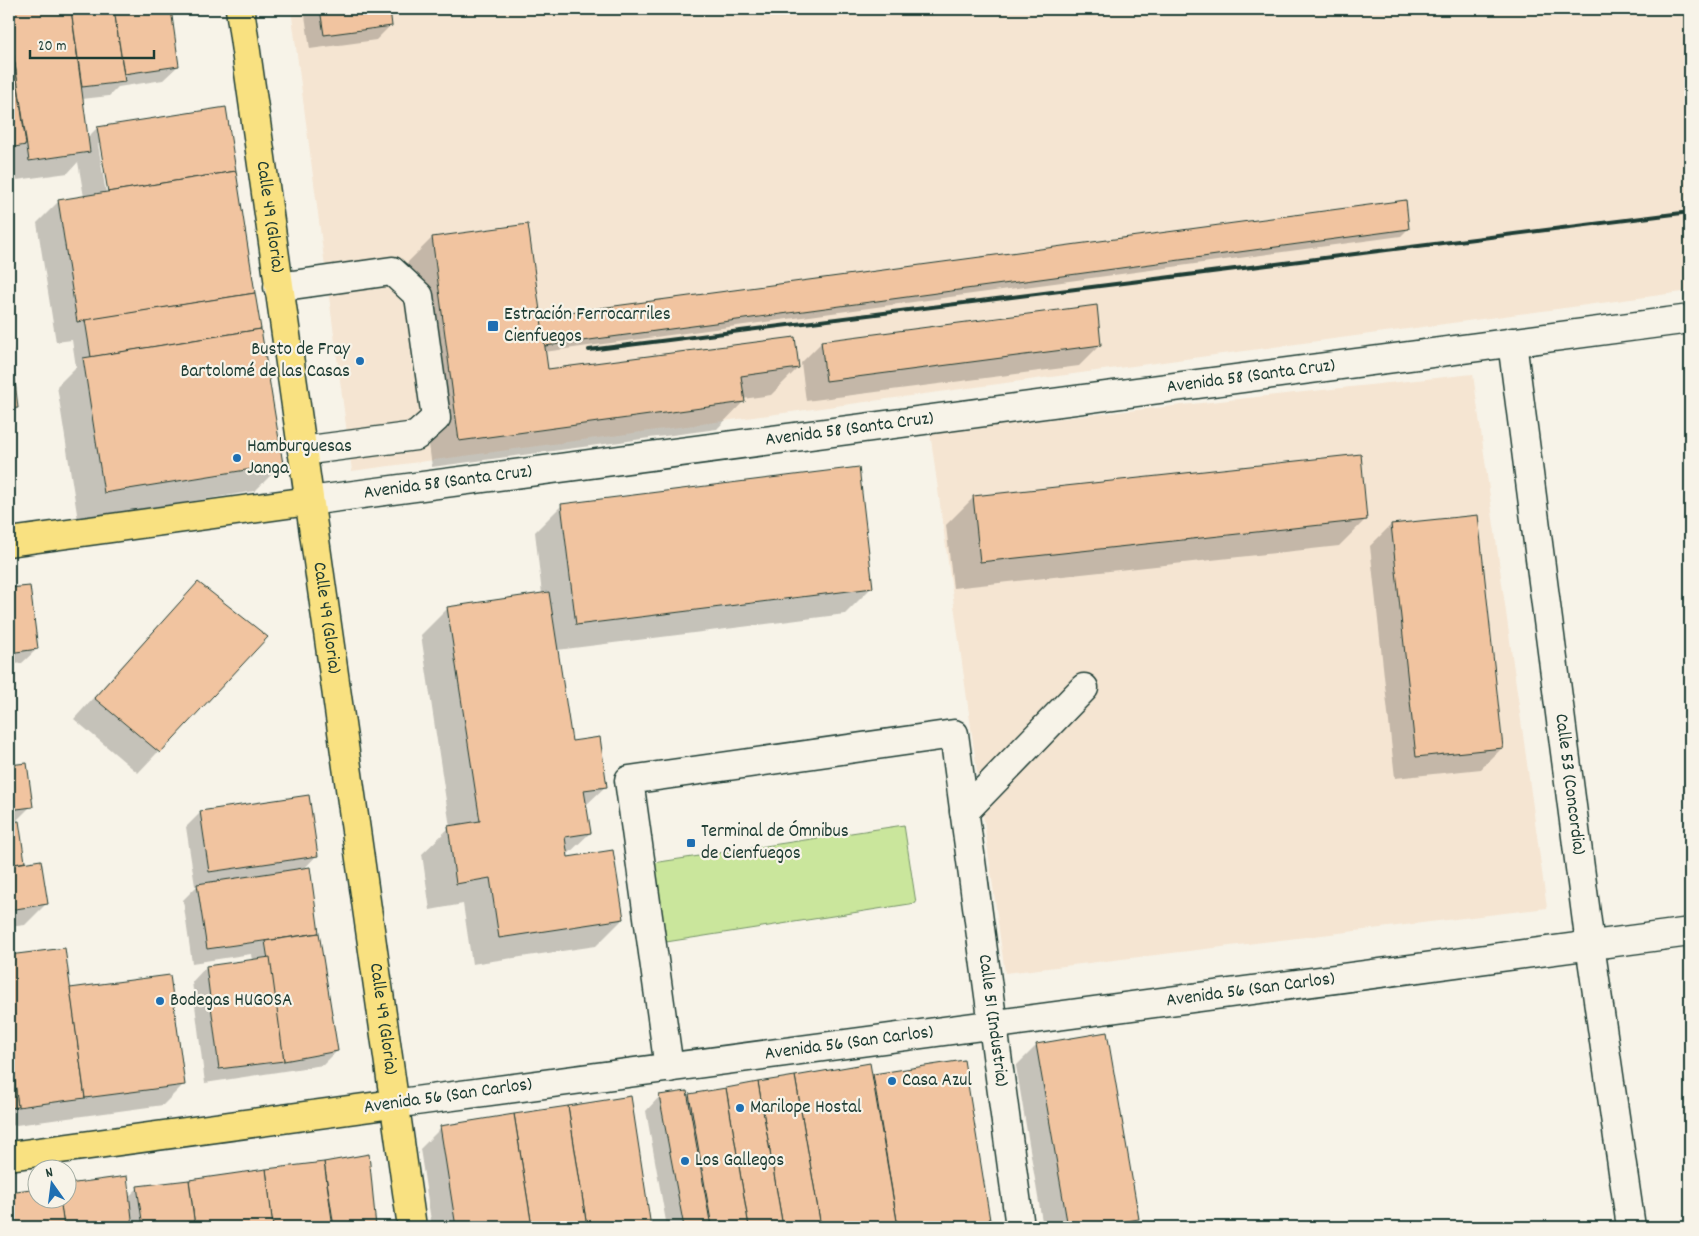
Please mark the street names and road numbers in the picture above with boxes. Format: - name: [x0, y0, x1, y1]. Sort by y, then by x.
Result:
- street label: Calle 49 (Gloria): [248, 159, 291, 275]
- street label: Avenida 58 (Santa Cruz): [1165, 352, 1337, 401]
- street label: Avenida 58 (Santa Cruz): [763, 405, 935, 454]
- street label: Avenida 58 (Santa Cruz): [362, 458, 534, 507]
- street label: Calle 49 (Gloria): [305, 560, 347, 676]
- street label: Calle 53 (Concordia): [1547, 712, 1592, 857]
- street label: Calle 51 (Industria): [970, 953, 1015, 1088]
- street label: Calle 49 (Gloria): [361, 961, 404, 1077]
- street label: Avenida 56 (San Carlos): [1164, 966, 1337, 1015]
- street label: Avenida 56 (San Carlos): [763, 1019, 935, 1068]
- street label: Avenida 56 (San Carlos): [362, 1072, 534, 1122]

